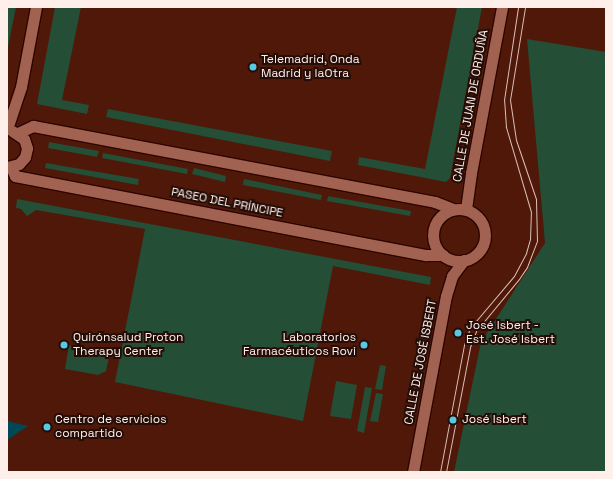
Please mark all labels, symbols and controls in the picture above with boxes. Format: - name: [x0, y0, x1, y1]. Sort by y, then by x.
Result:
- street label: CALLE DE JUAN DE ORDUÑA: [451, 29, 491, 183]
- place label: Telemadrid, Onda Madrid y laOtra: [261, 53, 360, 81]
- marker: Telemadrid, Onda Madrid y laOtra: [248, 62, 258, 72]
- street label: PASEO DEL PRÍNCIPE: [170, 185, 284, 221]
- street label: CALLE DE JOSÉ ISBERT: [402, 298, 440, 426]
- place label: José Isbert - Est. José Isbert: [466, 319, 555, 347]
- marker: José Isbert - Est. José Isbert: [453, 328, 463, 338]
- place label: Quirónsalud Proton Therapy Center: [73, 331, 183, 359]
- place label: Laboratorios Farmacéuticos Rovi: [243, 331, 356, 359]
- marker: Quirónsalud Proton Therapy Center: [58, 339, 70, 351]
- marker: Laboratorios Farmacéuticos Rovi: [359, 340, 369, 350]
- place label: Centro de servicios compartido: [55, 413, 166, 441]
- place label: José Isbert: [462, 413, 527, 427]
- marker: José Isbert: [447, 414, 459, 426]
- marker: Centro de servicios compartido: [42, 422, 52, 432]

